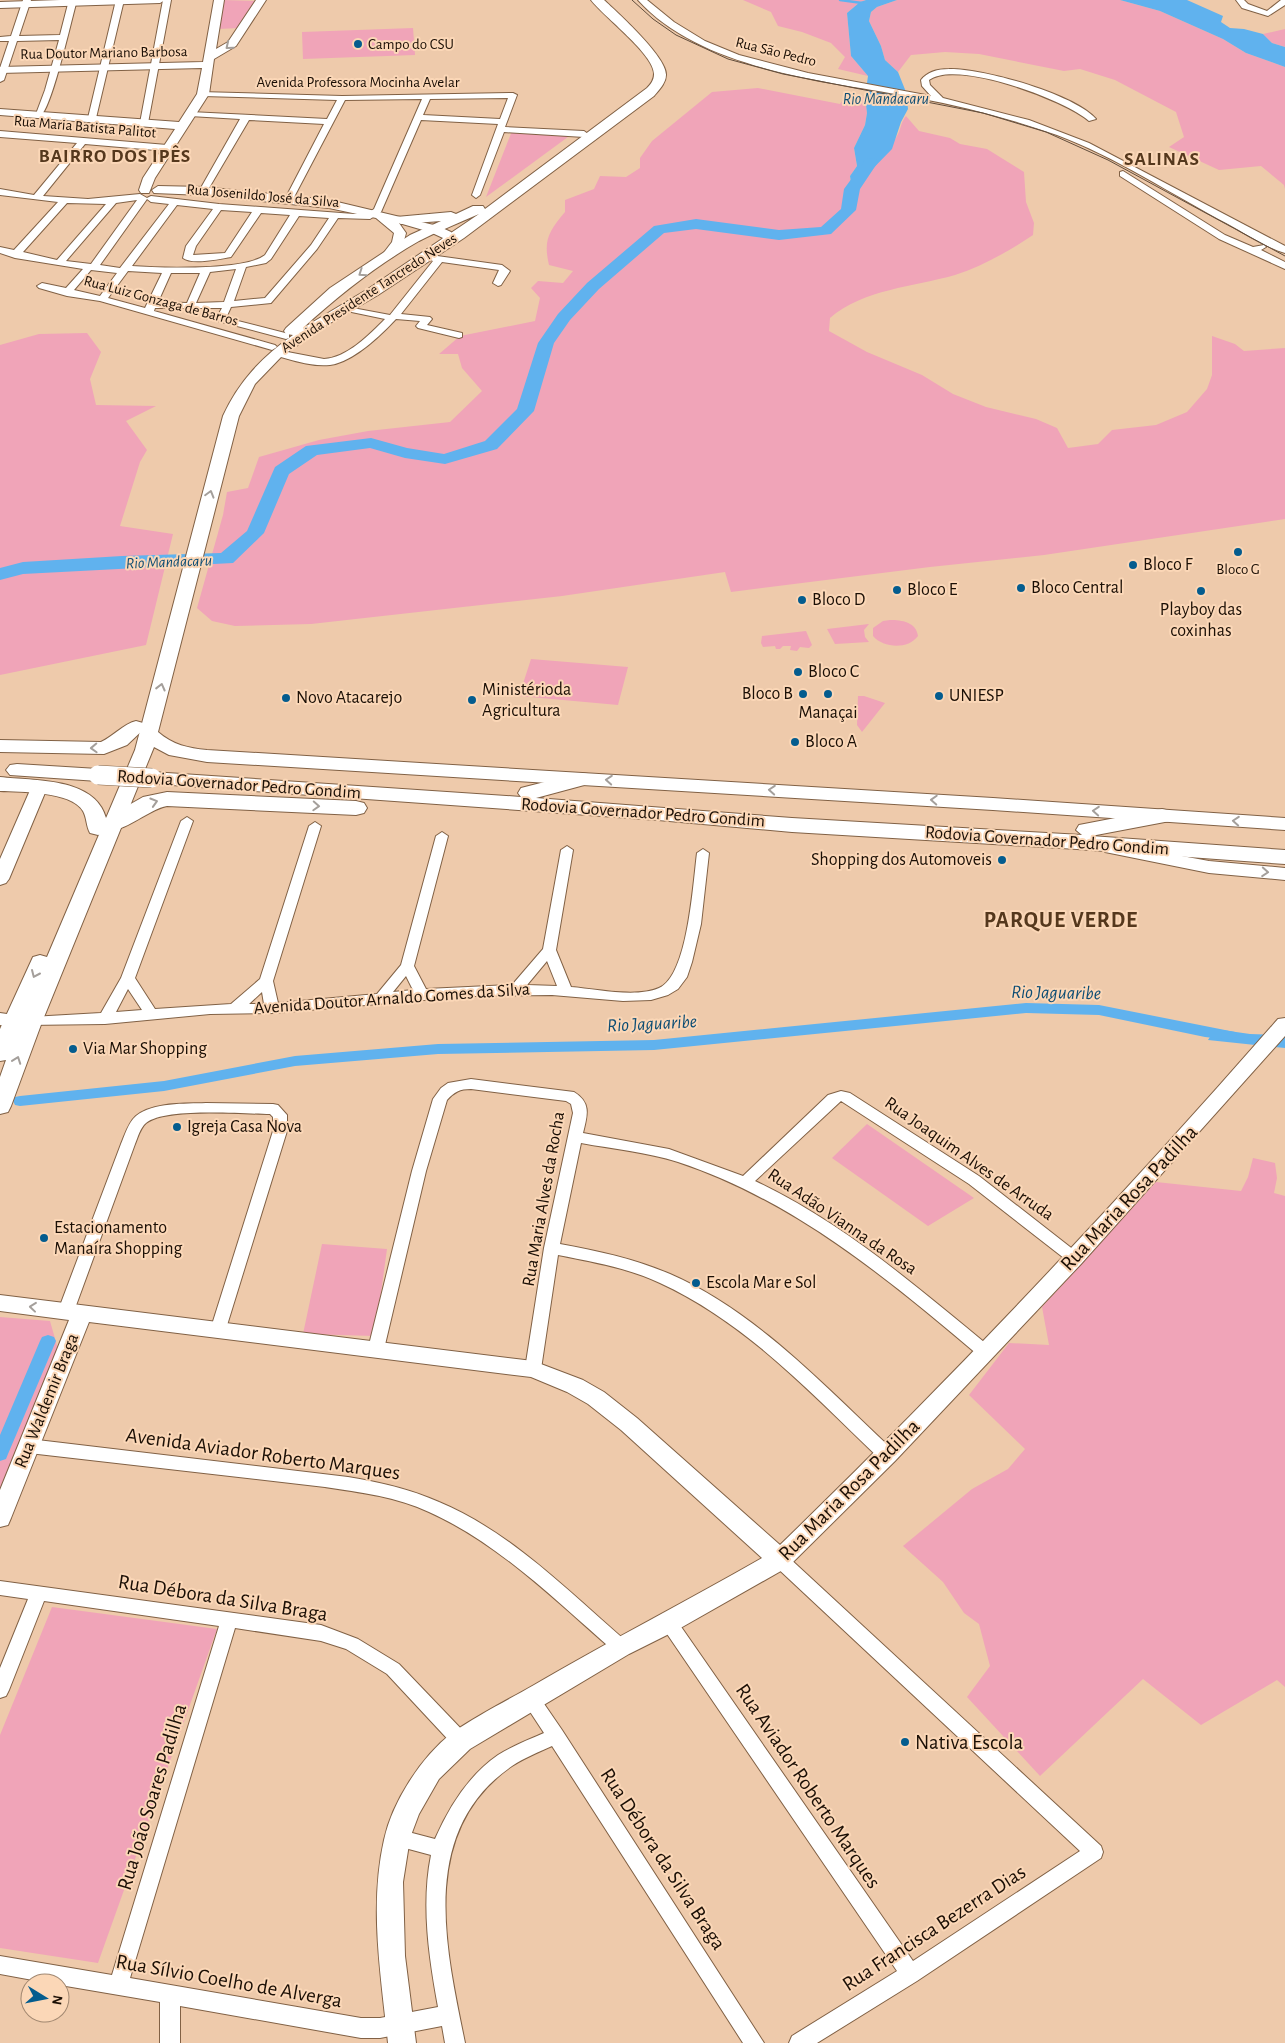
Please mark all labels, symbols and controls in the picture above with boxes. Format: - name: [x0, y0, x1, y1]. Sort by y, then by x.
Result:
- street label: Rua São Pedro: [734, 35, 818, 69]
- place label: Campo do CSU: [368, 37, 454, 52]
- marker: Campo do CSU: [352, 38, 364, 50]
- one-way arrow: [225, 40, 234, 49]
- street label: Rua Doutor Mariano Barbosa: [20, 44, 188, 62]
- street label: Avenida Professora Mocinha Avelar: [256, 75, 460, 90]
- water label: Rio Mandacaru: [843, 91, 929, 107]
- street label: Rua Maria Batista Palitot: [13, 113, 157, 141]
- district label: BAIRRO DOS IPÊS: [39, 145, 191, 166]
- district label: SALINAS: [1124, 150, 1200, 169]
- street label: Rua Josenildo José da Silva: [186, 182, 340, 210]
- street label: Avenida Presidente Tancredo Neves: [278, 231, 460, 355]
- one-way arrow: [358, 267, 367, 276]
- street label: Rua Luiz Gonzaga de Barros: [82, 273, 240, 329]
- one-way arrow: [204, 489, 215, 498]
- marker: Bloco G: [1232, 546, 1244, 558]
- water label: Rio Mandacaru: [126, 552, 212, 572]
- place label: Bloco F: [1143, 556, 1193, 574]
- marker: Bloco F: [1127, 559, 1139, 571]
- place label: Bloco G: [1216, 562, 1260, 577]
- place label: Bloco Central: [1031, 579, 1123, 597]
- place label: Bloco E: [907, 581, 958, 599]
- marker: Bloco Central: [1015, 582, 1027, 594]
- marker: Bloco E: [891, 584, 903, 596]
- marker: Playboy das coxinhas: [1195, 585, 1207, 597]
- place label: Bloco D: [812, 591, 865, 609]
- marker: Bloco D: [796, 594, 808, 606]
- place label: Playboy das coxinhas: [1160, 601, 1242, 640]
- place label: Bloco C: [808, 663, 859, 681]
- marker: Bloco C: [792, 666, 804, 678]
- place label: Ministérioda Agricultura: [482, 681, 571, 720]
- one-way arrow: [155, 682, 166, 691]
- place label: Bloco B: [742, 685, 793, 703]
- place label: UNIESP: [949, 687, 1004, 705]
- marker: Bloco B: [797, 688, 809, 700]
- marker: Manaçai: [822, 688, 834, 700]
- place label: Novo Atacarejo: [296, 689, 403, 707]
- marker: UNIESP: [933, 690, 945, 702]
- marker: Novo Atacarejo: [280, 692, 292, 704]
- marker: Ministérioda Agricultura: [466, 694, 478, 706]
- place label: Manaçai: [798, 704, 858, 722]
- place label: Bloco A: [805, 733, 858, 751]
- marker: Bloco A: [789, 736, 801, 748]
- one-way arrow: [89, 743, 97, 753]
- street label: Rodovia Governador Pedro Gondim: [116, 767, 362, 803]
- one-way arrow: [605, 775, 613, 786]
- one-way arrow: [767, 785, 775, 796]
- street label: Rodovia Governador Pedro Gondim: [520, 795, 766, 831]
- one-way arrow: [930, 795, 938, 806]
- one-way arrow: [150, 797, 158, 807]
- one-way arrow: [313, 801, 321, 812]
- one-way arrow: [1092, 806, 1100, 817]
- one-way arrow: [1232, 815, 1240, 826]
- street label: Rodovia Governador Pedro Gondim: [924, 823, 1170, 859]
- place label: Shopping dos Automoveis: [811, 851, 992, 869]
- marker: Shopping dos Automoveis: [996, 854, 1008, 866]
- one-way arrow: [1261, 867, 1269, 878]
- district label: PARQUE VERDE: [984, 909, 1138, 932]
- one-way arrow: [30, 969, 41, 978]
- street label: Avenida Doutor Arnaldo Gomes da Silva: [253, 980, 531, 1018]
- water label: Rio Jaguaribe: [1011, 983, 1101, 1003]
- water label: Rio Jaguaribe: [607, 1012, 697, 1036]
- place label: Via Mar Shopping: [83, 1040, 207, 1058]
- marker: Via Mar Shopping: [67, 1043, 79, 1055]
- one-way arrow: [11, 1056, 21, 1065]
- street label: Rua Joaquim Alves de Arruda: [881, 1094, 1057, 1224]
- street label: Rua Maria Alves da Rocha: [520, 1110, 568, 1288]
- place label: Igreja Casa Nova: [187, 1118, 302, 1136]
- marker: Igreja Casa Nova: [171, 1121, 183, 1133]
- street label: Rua Maria Rosa Padilha: [1057, 1121, 1202, 1275]
- street label: Rua Adão Vianna da Rosa: [764, 1165, 920, 1279]
- place label: Estacionamento Manaíra Shopping: [54, 1219, 183, 1258]
- marker: Estacionamento Manaíra Shopping: [38, 1232, 50, 1244]
- place label: Escola Mar e Sol: [706, 1274, 816, 1292]
- marker: Escola Mar e Sol: [690, 1277, 702, 1289]
- one-way arrow: [29, 1302, 37, 1313]
- street label: Rua Waldemir Braga: [12, 1331, 82, 1471]
- street label: Rua Maria Rosa Padilha: [774, 1415, 924, 1565]
- street label: Avenida Aviador Roberto Marques: [125, 1424, 401, 1484]
- street label: Rua Débora da Silva Braga: [117, 1571, 330, 1625]
- street label: Rua Aviador Roberto Marques: [732, 1680, 884, 1892]
- street label: Rua João Soares Padilha: [114, 1701, 190, 1893]
- place label: Nativa Escola: [915, 1732, 1024, 1753]
- marker: Nativa Escola: [899, 1736, 911, 1748]
- street label: Rua Débora da Silva Braga: [596, 1764, 730, 1954]
- street label: Rua Francisca Bezerra Dias: [839, 1861, 1029, 1995]
- street label: Rua Sílvio Coelho de Alverga: [114, 1951, 344, 2011]
- north arrow: [20, 1973, 70, 2023]
- text: N: [49, 1994, 65, 2006]

